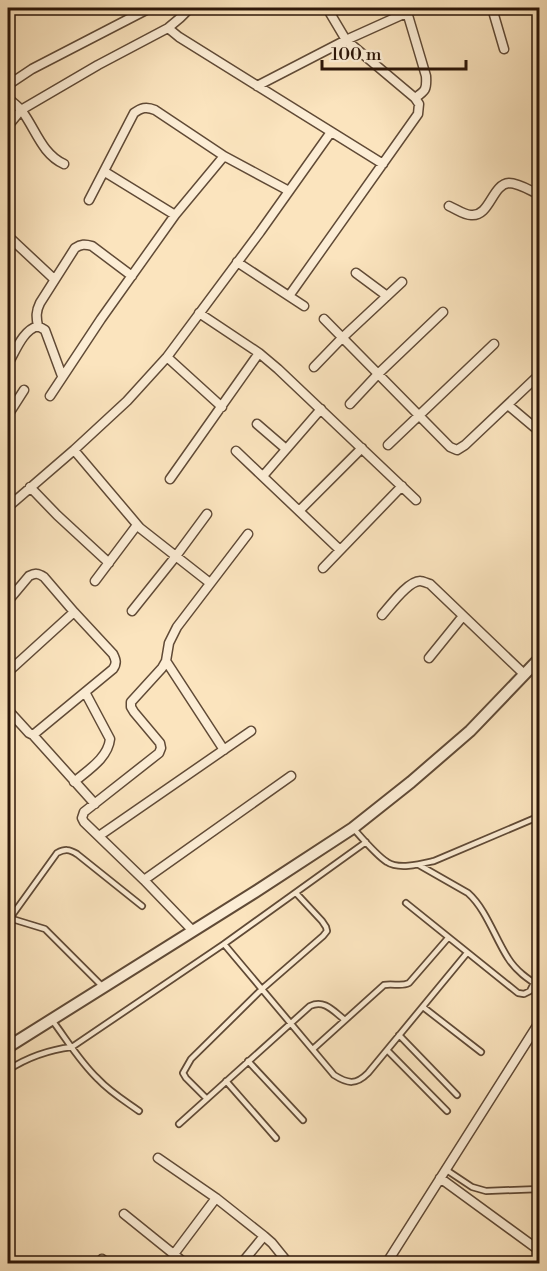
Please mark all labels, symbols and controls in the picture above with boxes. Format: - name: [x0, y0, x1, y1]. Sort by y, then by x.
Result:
- scale bar: [322, 33, 466, 71]
- text: 100 m: [331, 43, 382, 66]

